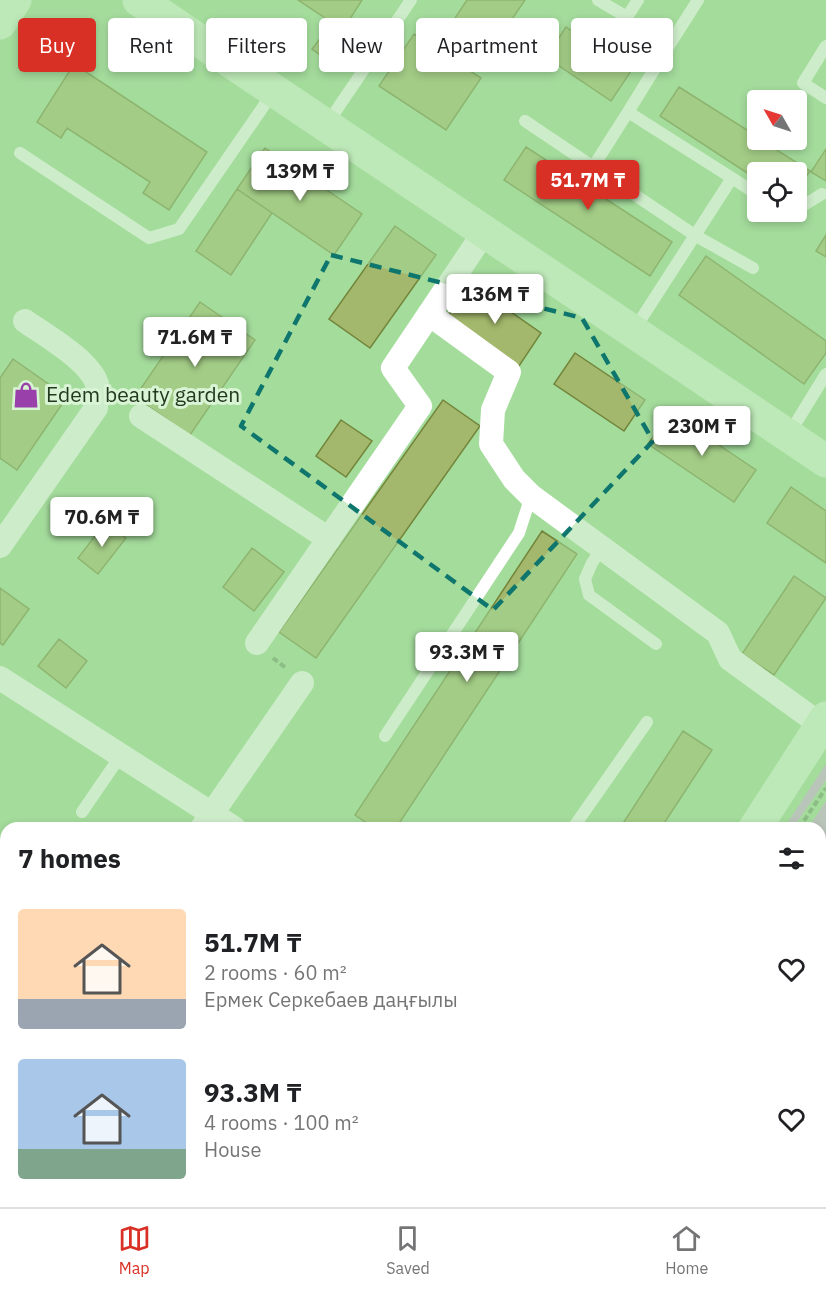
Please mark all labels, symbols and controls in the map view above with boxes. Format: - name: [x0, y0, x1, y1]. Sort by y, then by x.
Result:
- chip: Buy: [18, 18, 96, 72]
- chip: Rent: [108, 18, 194, 72]
- chip: Filters: [206, 18, 307, 72]
- chip: New: [319, 18, 404, 72]
- chip: Apartment: [416, 18, 559, 72]
- chip: House: [571, 18, 673, 72]
- north arrow: [747, 90, 807, 150]
- map controls: [747, 90, 807, 222]
- pin: 139M ₸: [251, 151, 349, 202]
- text: 139M ₸: [265, 157, 335, 184]
- pin: 51.7M ₸: [533, 160, 643, 211]
- button: locate: [747, 162, 807, 222]
- text: 51.7M ₸: [550, 166, 626, 193]
- pin: 136M ₸: [446, 274, 544, 325]
- text: 136M ₸: [460, 280, 530, 307]
- pin: 71.6M ₸: [140, 317, 250, 368]
- text: 71.6M ₸: [157, 323, 233, 350]
- shop icon: Edem beauty garden: [11, 380, 41, 410]
- place label: Edem beauty garden: [46, 380, 240, 408]
- pin: 230M ₸: [653, 406, 751, 457]
- text: 230M ₸: [667, 412, 737, 439]
- pin: 70.6M ₸: [47, 497, 157, 548]
- text: 70.6M ₸: [64, 503, 140, 530]
- pin: 93.3M ₸: [412, 632, 522, 683]
- text: 93.3M ₸: [429, 638, 505, 665]
- text: 7 homes: [18, 841, 121, 875]
- icon: filters: [775, 842, 808, 875]
- text: 51.7M ₸: [204, 925, 302, 959]
- icon: home: [66, 933, 138, 1005]
- icon: heart: [775, 953, 808, 986]
- text: 2 rooms · 60 m²: [204, 959, 347, 986]
- text: Ермек Серкебаев даңғылы: [204, 986, 458, 1013]
- text: 93.3M ₸: [204, 1075, 302, 1109]
- icon: home: [66, 1083, 138, 1155]
- icon: heart: [775, 1103, 808, 1136]
- text: 4 rooms · 100 m²: [204, 1109, 359, 1136]
- text: House: [204, 1136, 261, 1163]
- tab: Map: [118, 1222, 151, 1278]
- tab: Saved: [386, 1222, 430, 1278]
- tab: Home: [665, 1222, 708, 1278]

